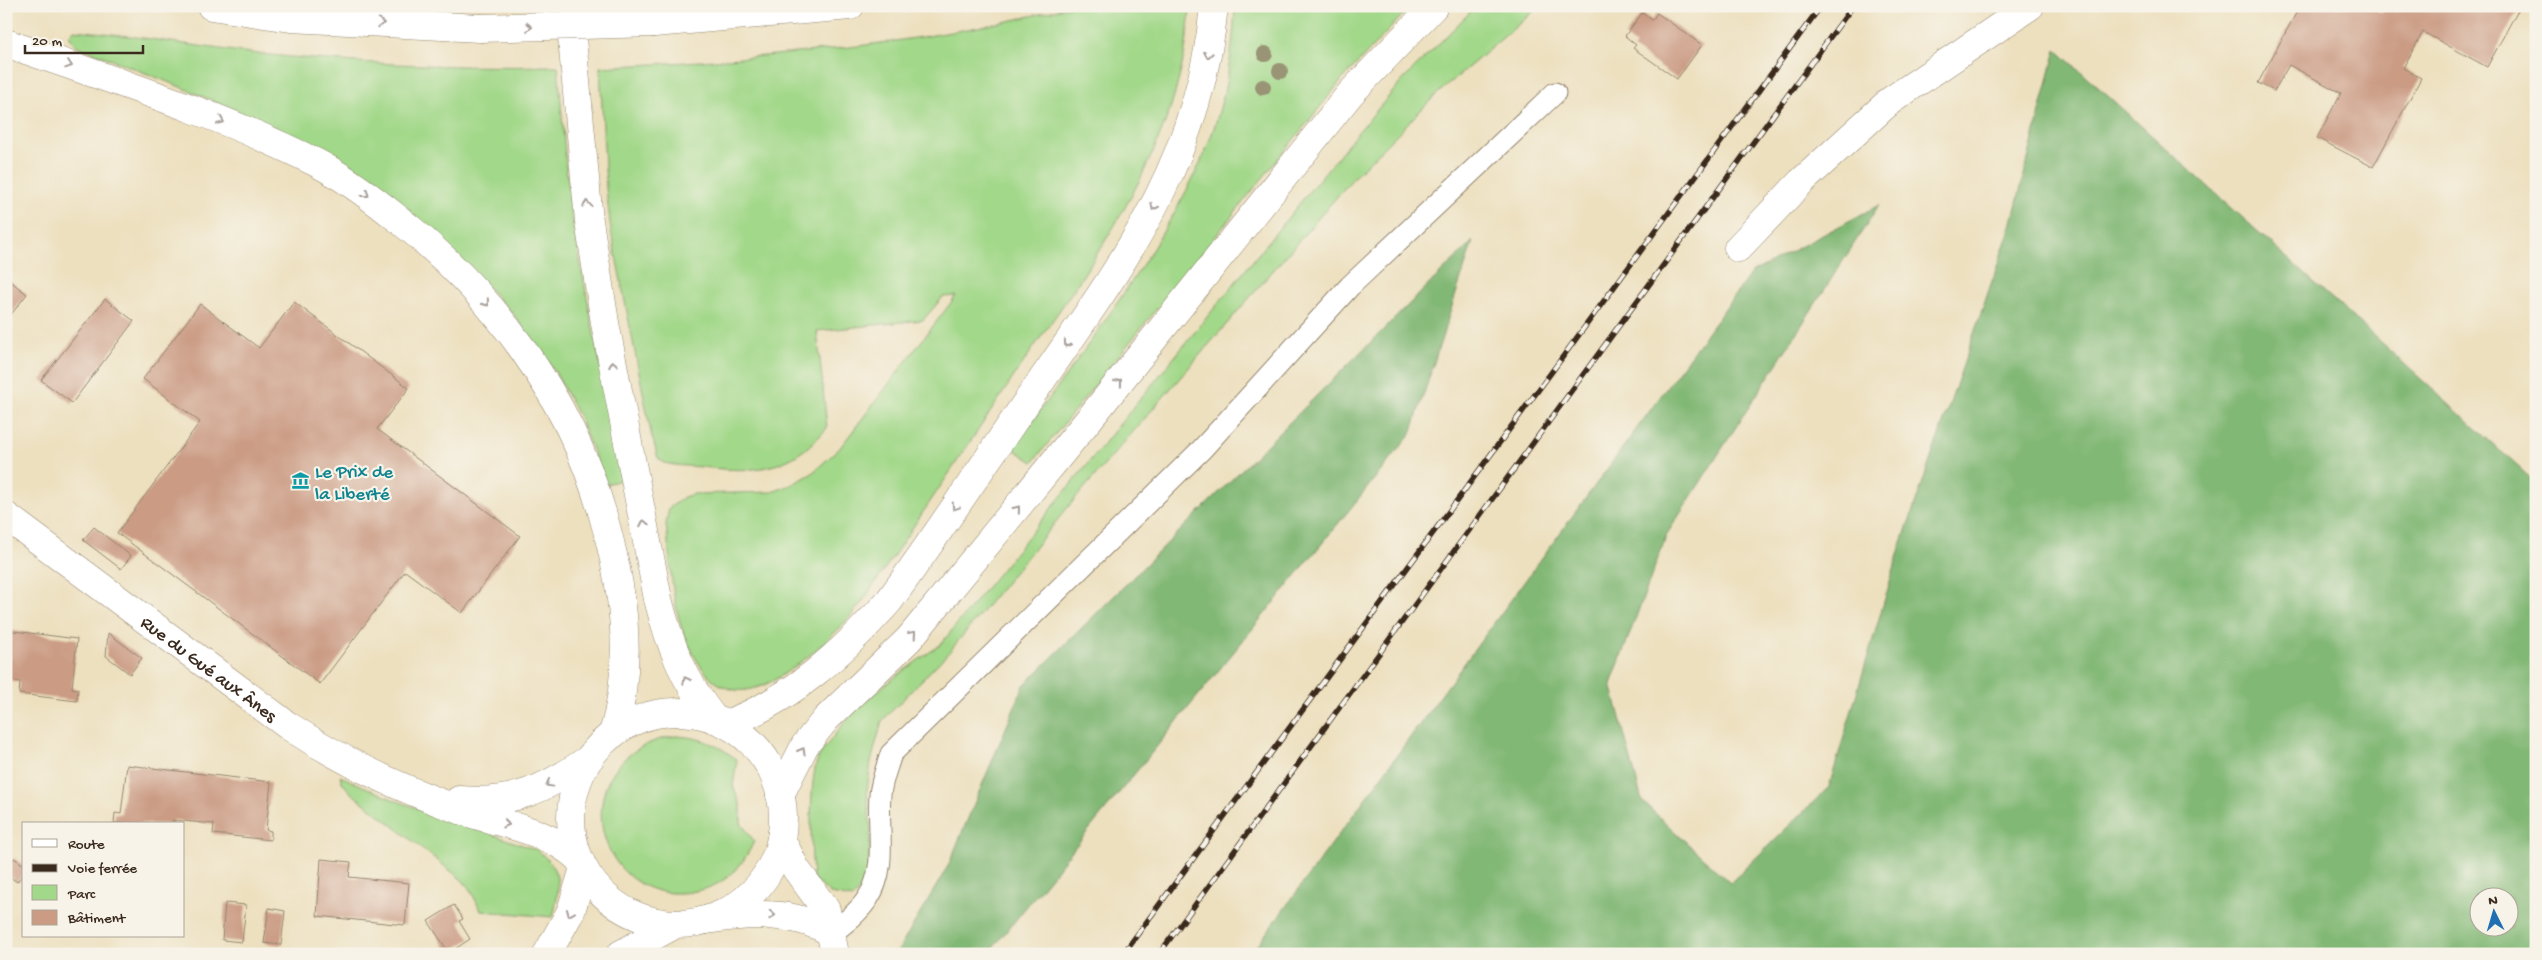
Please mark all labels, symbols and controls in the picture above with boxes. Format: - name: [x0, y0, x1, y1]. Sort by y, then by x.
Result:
- one-way arrow: [378, 17, 386, 28]
- scale bar: [25, 22, 142, 54]
- one-way arrow: [525, 22, 533, 32]
- text: 20 m: [32, 33, 62, 51]
- one-way arrow: [1203, 51, 1214, 59]
- one-way arrow: [64, 59, 72, 69]
- one-way arrow: [217, 115, 225, 125]
- one-way arrow: [360, 188, 370, 197]
- one-way arrow: [582, 199, 593, 207]
- one-way arrow: [1150, 202, 1160, 211]
- one-way arrow: [481, 297, 490, 306]
- one-way arrow: [1064, 338, 1073, 348]
- one-way arrow: [608, 360, 619, 368]
- one-way arrow: [1113, 379, 1121, 388]
- place label: Le Prix de la Liberté: [315, 462, 393, 507]
- museum icon: Le Prix de la Liberté: [291, 471, 311, 491]
- one-way arrow: [952, 501, 961, 511]
- one-way arrow: [1011, 505, 1020, 514]
- one-way arrow: [639, 519, 650, 528]
- street label: Rue du Gué aux Ânes: [135, 612, 281, 729]
- one-way arrow: [908, 631, 916, 640]
- one-way arrow: [682, 676, 692, 685]
- one-way arrow: [795, 748, 805, 757]
- one-way arrow: [545, 778, 554, 788]
- one-way arrow: [502, 819, 510, 829]
- legend: [22, 822, 185, 938]
- text: Route: [68, 836, 105, 854]
- text: Voie ferrée: [67, 860, 137, 878]
- text: Parc: [67, 886, 96, 904]
- north arrow: [2470, 888, 2520, 938]
- text: N: [2488, 893, 2498, 910]
- one-way arrow: [565, 908, 576, 917]
- text: Bâtiment: [67, 910, 127, 928]
- one-way arrow: [768, 910, 776, 921]

